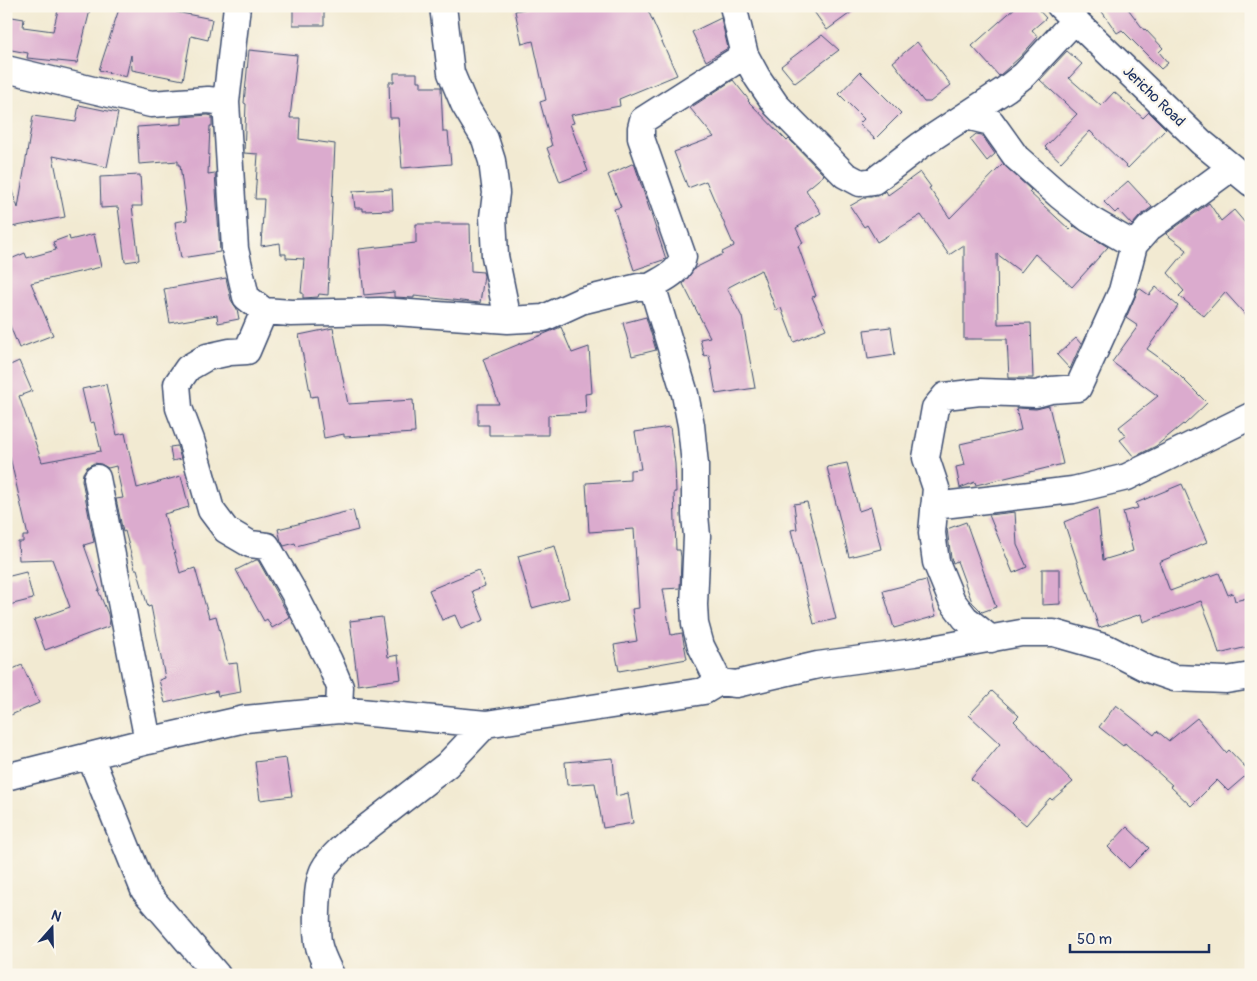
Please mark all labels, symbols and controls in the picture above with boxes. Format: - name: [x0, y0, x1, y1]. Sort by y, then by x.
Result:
- street label: Jericho Road: [1118, 62, 1189, 131]
- north arrow: [28, 904, 78, 954]
- text: N: [49, 907, 64, 926]
- scale bar: [1070, 921, 1208, 953]
- text: 50 m: [1077, 930, 1112, 949]

